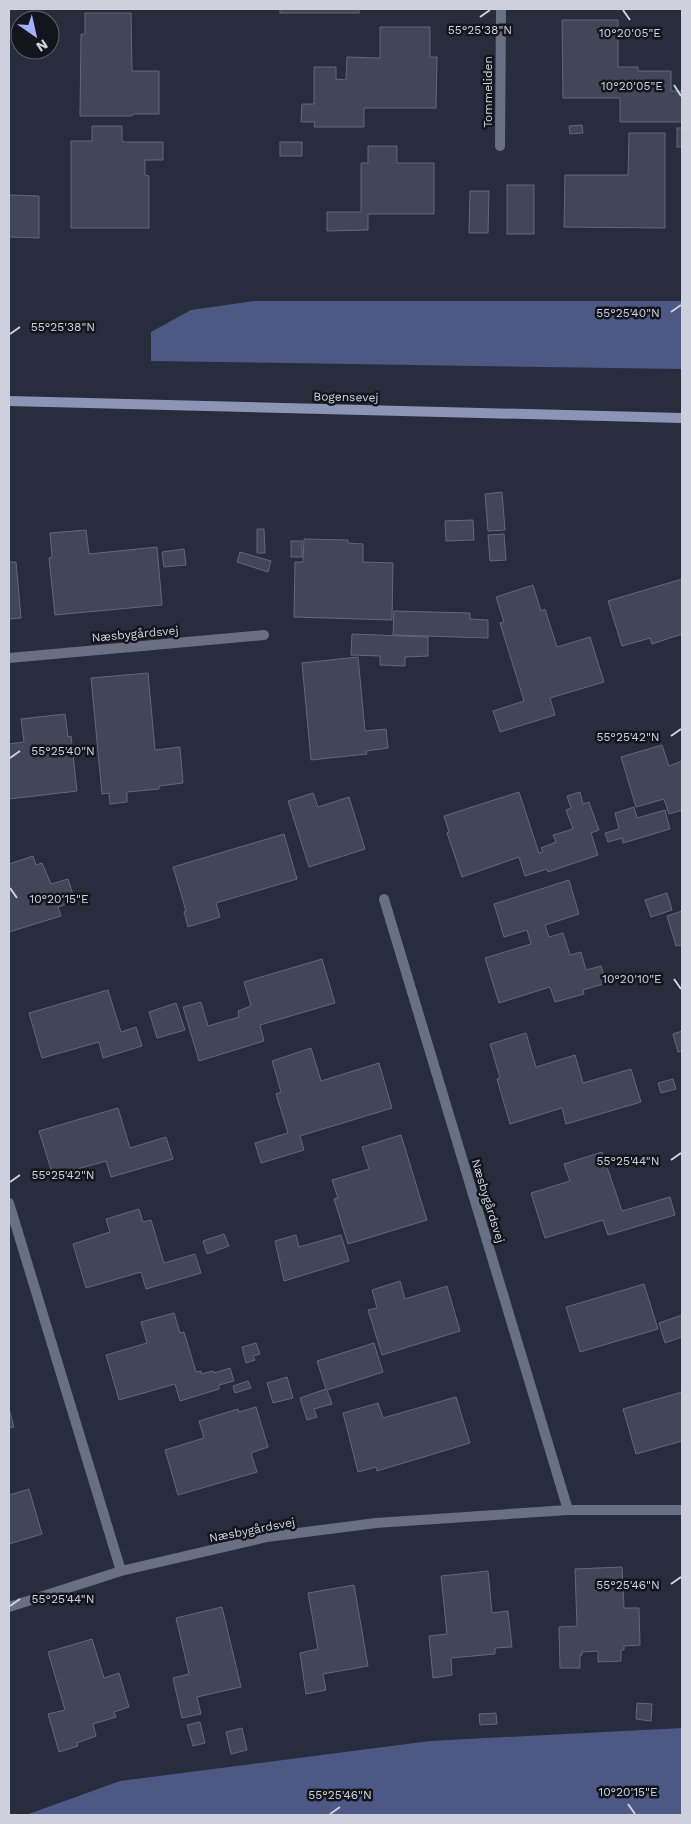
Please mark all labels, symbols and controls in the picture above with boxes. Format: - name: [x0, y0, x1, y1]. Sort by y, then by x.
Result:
- north arrow: [10, 10, 60, 60]
- text: 55°25'38"N: [448, 23, 512, 37]
- text: 10°20'05"E: [599, 26, 661, 40]
- text: N: [33, 36, 51, 55]
- street label: Tommeliden: [481, 56, 495, 128]
- text: 10°20'05"E: [601, 79, 663, 93]
- text: 55°25'40"N: [596, 306, 660, 320]
- text: 55°25'38"N: [31, 320, 95, 334]
- street label: Bogensevej: [313, 389, 379, 405]
- street label: Næsbygårdsvej: [91, 623, 179, 645]
- text: 55°25'42"N: [596, 730, 660, 744]
- text: 55°25'40"N: [31, 744, 95, 758]
- text: 10°20'15"E: [29, 892, 89, 906]
- text: 10°20'10"E: [602, 972, 662, 986]
- text: 55°25'44"N: [597, 1154, 659, 1168]
- street label: Næsbygårdsvej: [469, 1157, 507, 1245]
- text: 55°25'42"N: [31, 1168, 95, 1182]
- street label: Næsbygårdsvej: [208, 1515, 296, 1545]
- text: 55°25'46"N: [596, 1578, 660, 1592]
- text: 55°25'44"N: [32, 1592, 94, 1606]
- text: 10°20'15"E: [598, 1785, 658, 1799]
- text: 55°25'46"N: [308, 1788, 372, 1802]

